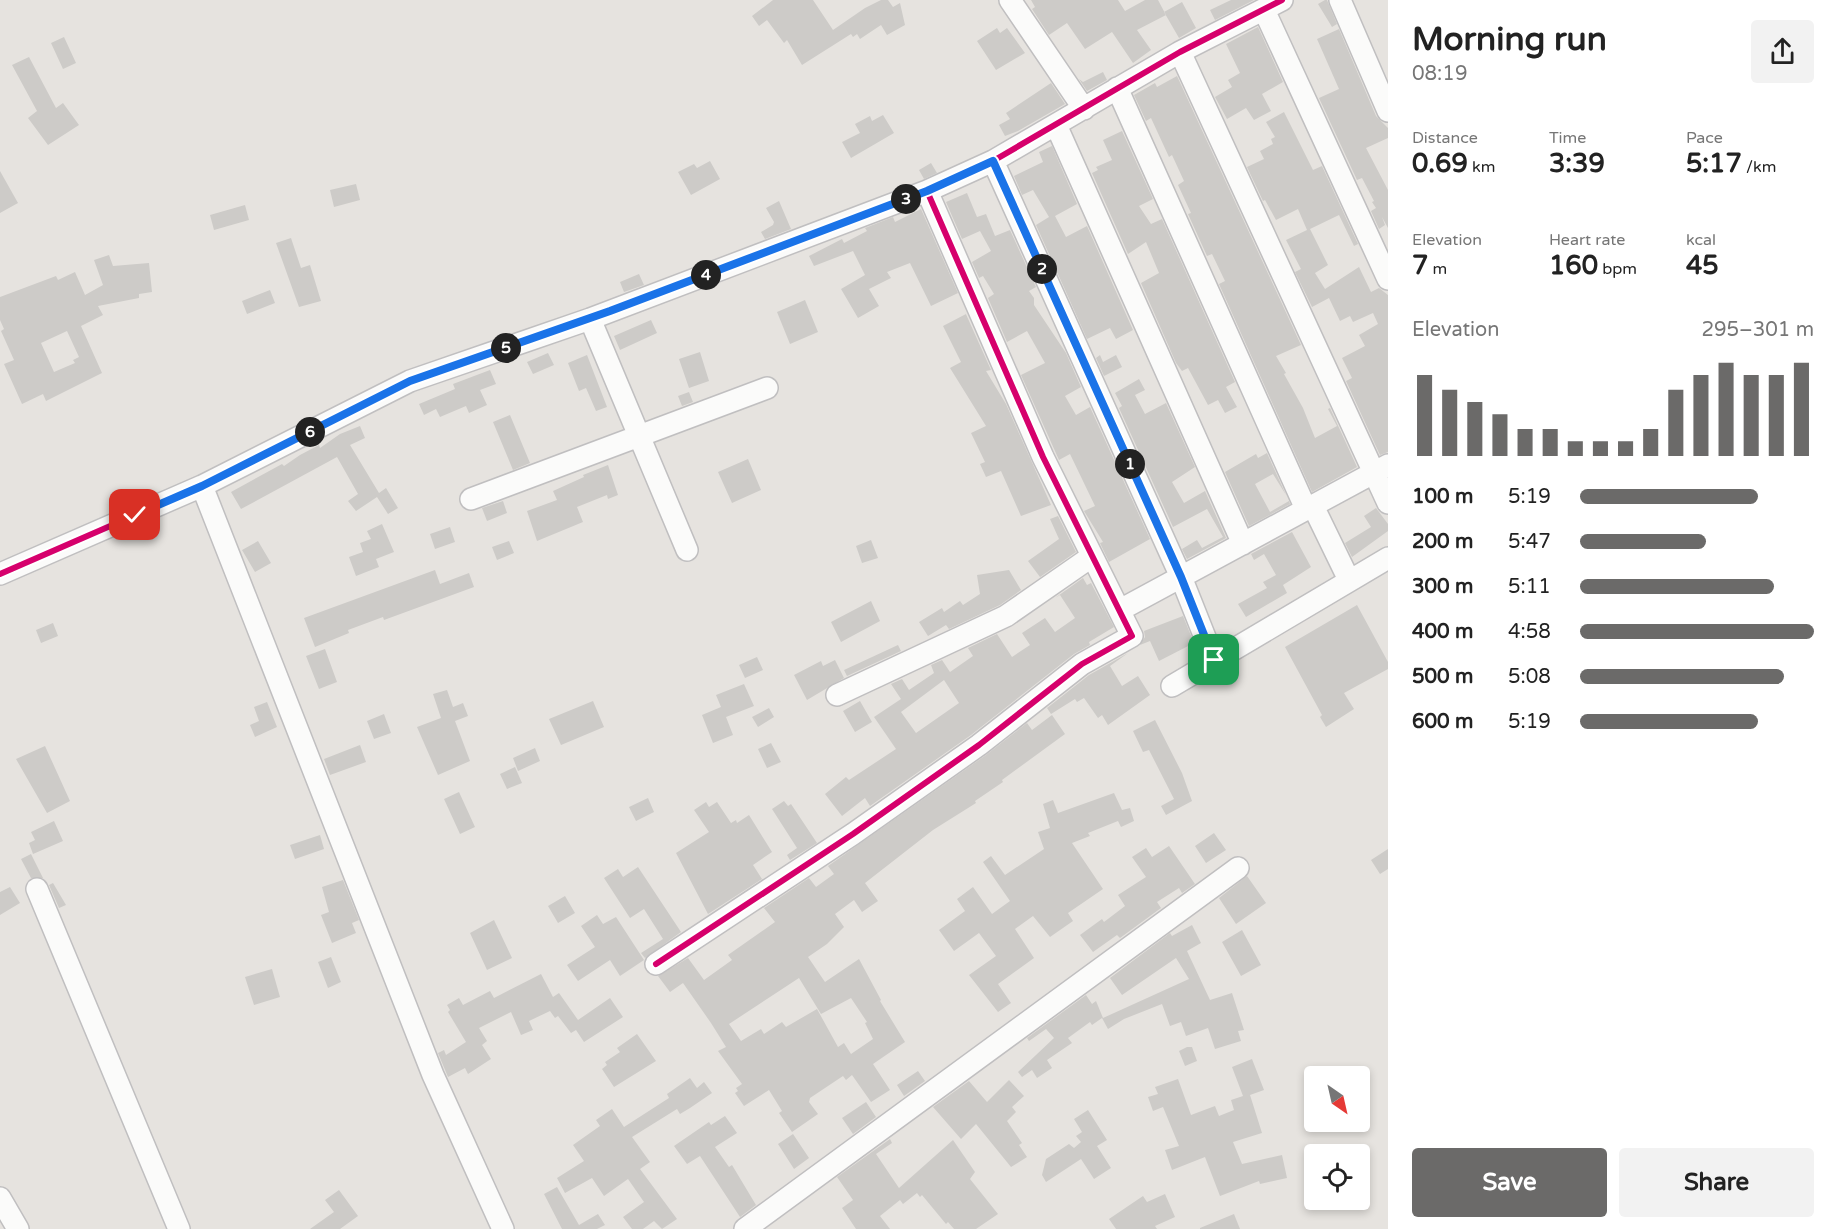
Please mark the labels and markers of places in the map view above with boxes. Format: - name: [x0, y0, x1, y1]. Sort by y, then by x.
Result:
- pin: 3: [891, 184, 921, 214]
- pin: 2: [1027, 254, 1057, 284]
- pin: 4: [691, 260, 721, 290]
- pin: 5: [491, 333, 521, 363]
- pin: 6: [295, 417, 325, 447]
- pin: 1: [1115, 449, 1145, 479]
- pin: [109, 489, 160, 540]
- pin: [1188, 634, 1239, 685]

